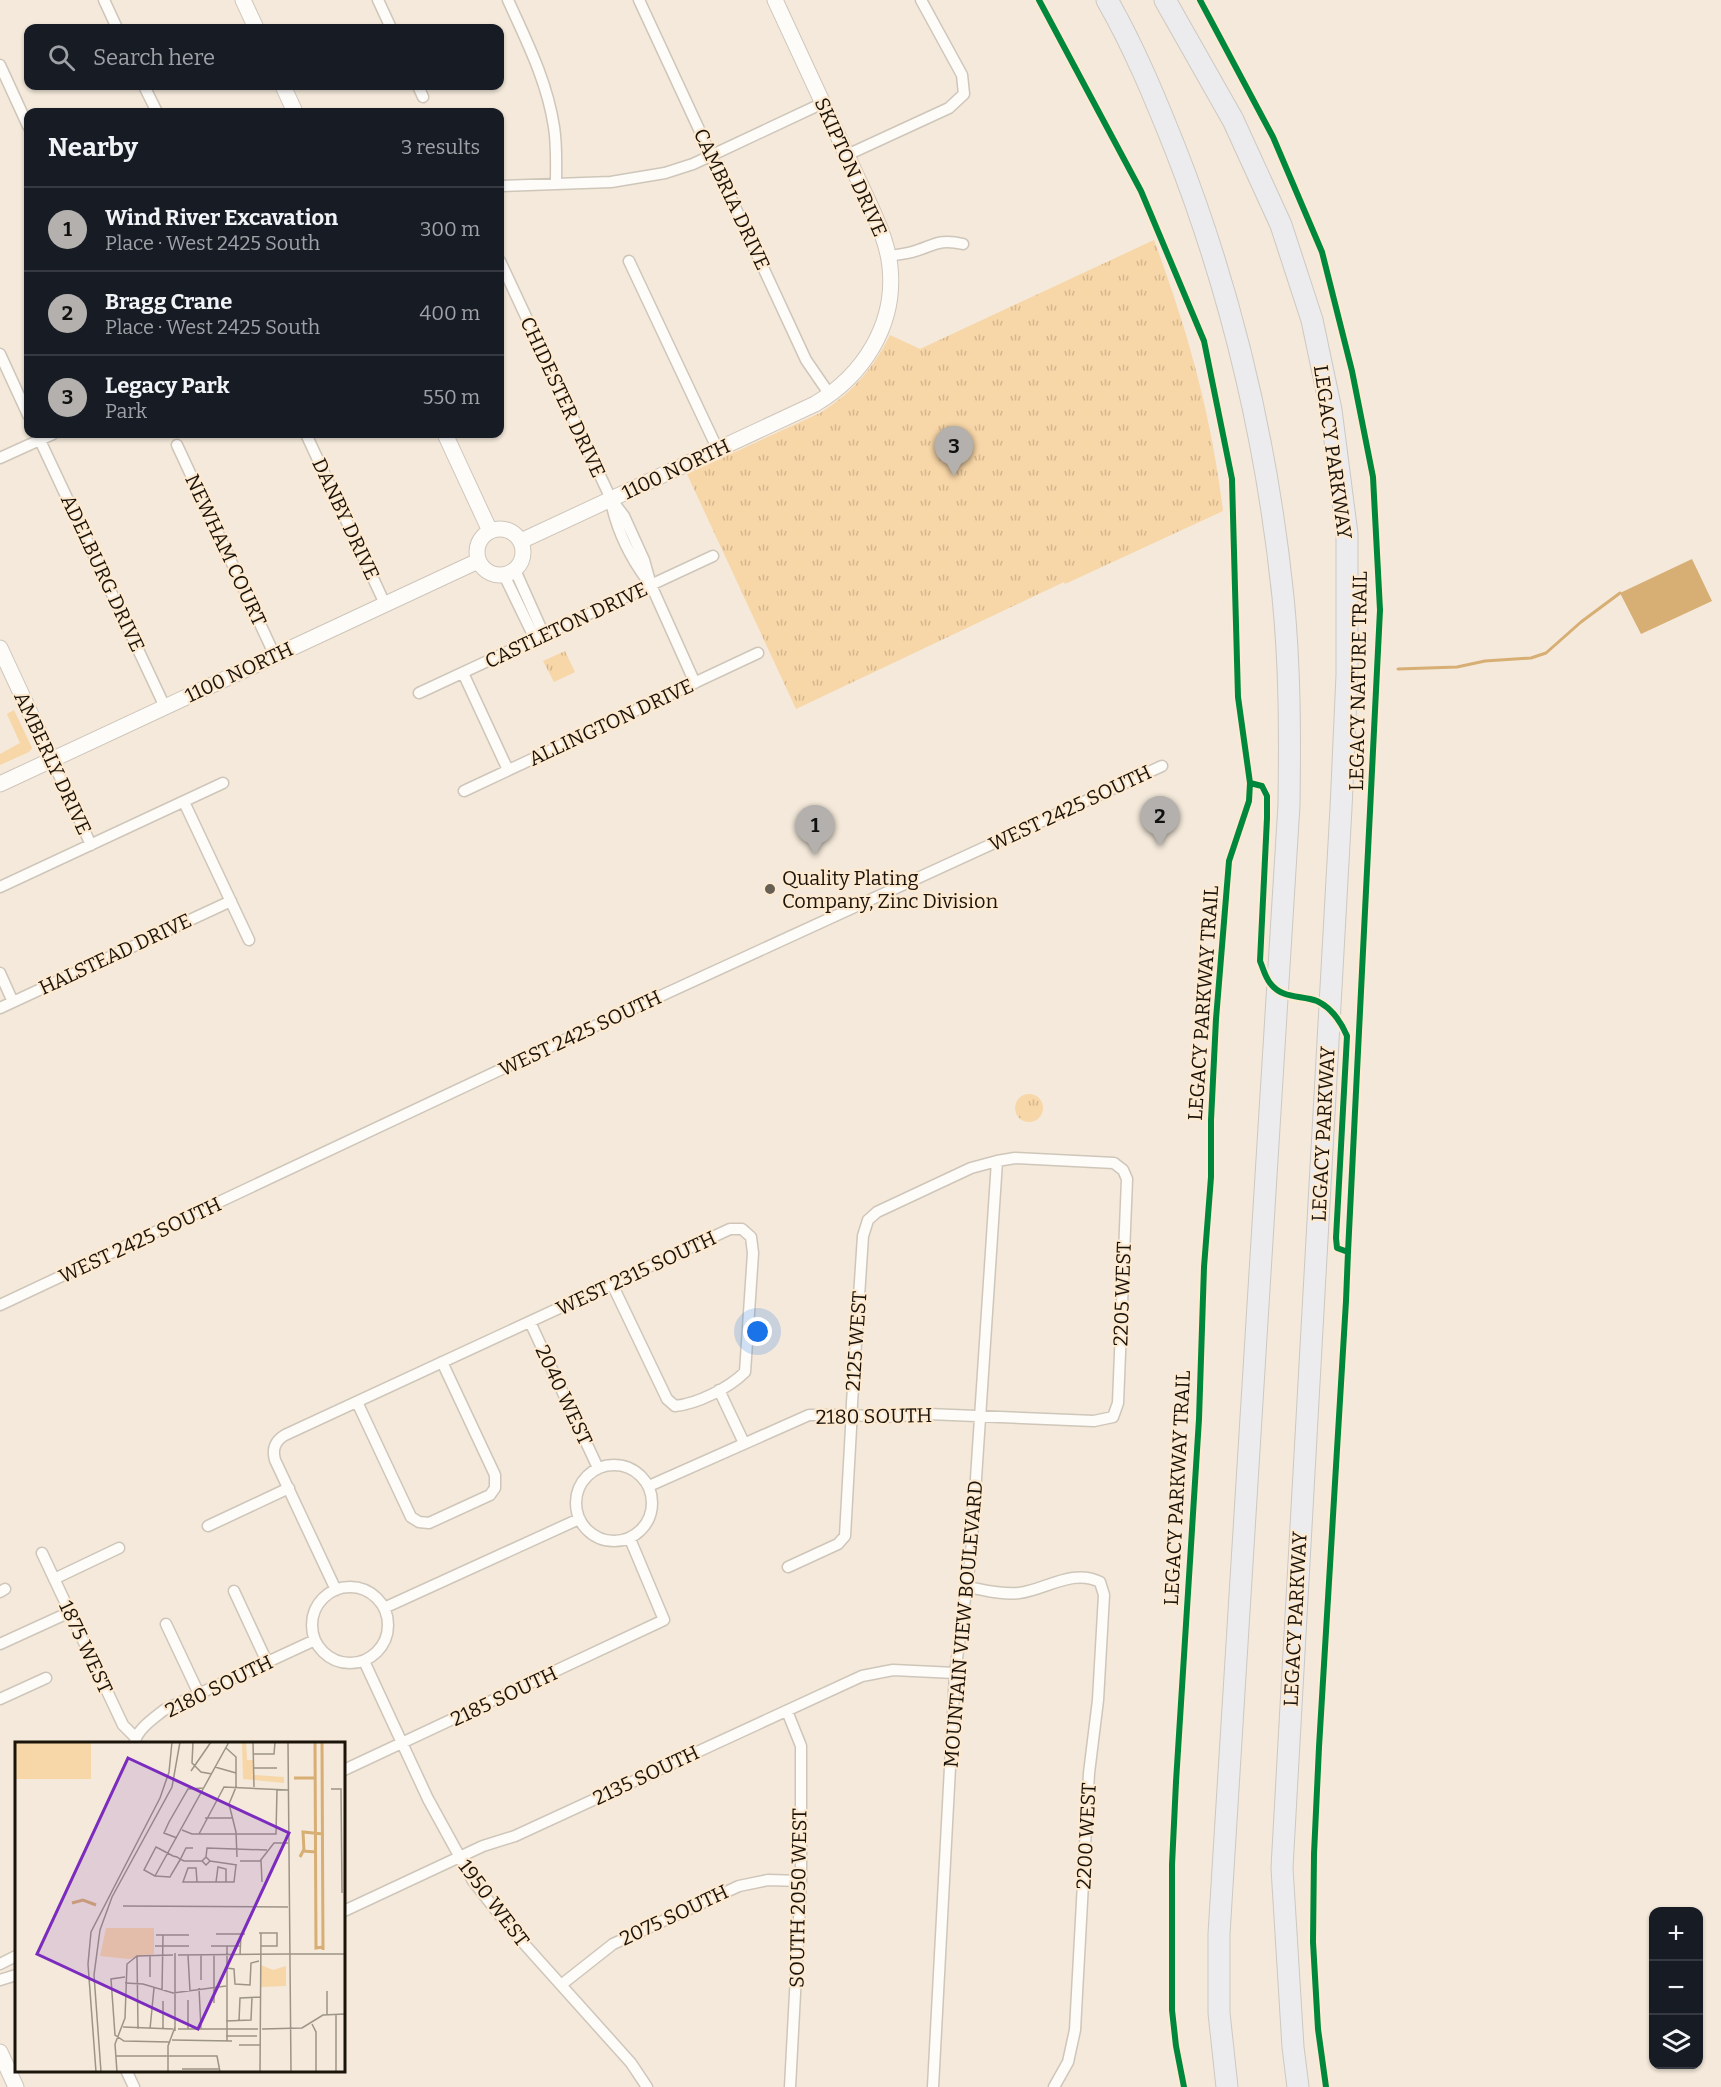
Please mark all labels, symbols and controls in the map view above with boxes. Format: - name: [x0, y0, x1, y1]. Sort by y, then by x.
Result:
- search box: [24, 24, 504, 90]
- icon: search: [45, 41, 78, 74]
- text: Search here: [93, 44, 215, 71]
- street label: SKIPTON DRIVE: [810, 94, 892, 240]
- street label: CAMBRIA DRIVE: [689, 124, 775, 274]
- text: Nearby: [48, 132, 138, 163]
- text: 3 results: [401, 135, 480, 159]
- text: Wind River Excavation: [105, 204, 338, 231]
- text: 1: [63, 217, 72, 241]
- text: 300 m: [420, 217, 480, 241]
- text: Place · West 2425 South: [105, 231, 320, 255]
- text: Bragg Crane: [105, 288, 232, 315]
- text: 2: [62, 301, 73, 325]
- text: 400 m: [420, 301, 480, 325]
- street label: CHIDESTER DRIVE: [515, 313, 611, 481]
- text: Place · West 2425 South: [105, 315, 320, 339]
- street label: LEGACY PARKWAY: [1309, 363, 1357, 541]
- text: Legacy Park: [105, 372, 230, 399]
- text: 3: [62, 385, 73, 409]
- text: 550 m: [423, 385, 480, 409]
- text: Park: [105, 399, 147, 423]
- pin: 3: [934, 426, 974, 476]
- street label: 1100 NORTH: [618, 434, 734, 504]
- street label: DANBY DRIVE: [307, 454, 385, 584]
- street label: NEWHAM COURT: [180, 470, 272, 630]
- street label: ADELBURG DRIVE: [56, 491, 150, 655]
- street label: LEGACY NATURE TRAIL: [1344, 571, 1372, 791]
- street label: CASTLETON DRIVE: [481, 577, 651, 673]
- street label: 1100 NORTH: [181, 637, 297, 707]
- street label: ALLINGTON DRIVE: [525, 673, 697, 771]
- street label: AMBERLY DRIVE: [9, 688, 97, 838]
- street label: WEST 2425 SOUTH: [985, 760, 1155, 856]
- pin: 2: [1140, 796, 1180, 846]
- pin: 1: [796, 806, 834, 855]
- place label: Quality Plating Company, Zinc Division: [782, 866, 999, 913]
- marker: Quality Plating Company, Zinc Division: [763, 882, 777, 896]
- street label: LEGACY PARKWAY TRAIL: [1183, 885, 1223, 1121]
- street label: HALSTEAD DRIVE: [35, 908, 195, 1000]
- street label: WEST 2425 SOUTH: [495, 985, 665, 1081]
- street label: LEGACY PARKWAY: [1306, 1046, 1340, 1222]
- street label: WEST 2425 SOUTH: [55, 1192, 225, 1288]
- street label: WEST 2315 SOUTH: [552, 1225, 720, 1321]
- street label: 2205 WEST: [1108, 1241, 1136, 1347]
- street label: 2125 WEST: [841, 1290, 871, 1392]
- your location: [743, 1317, 772, 1346]
- street label: 2040 WEST: [530, 1341, 598, 1449]
- street label: LEGACY PARKWAY TRAIL: [1159, 1370, 1195, 1606]
- street label: 2180 SOUTH: [815, 1403, 933, 1429]
- street label: MOUNTAIN VIEW BOULEVARD: [938, 1479, 988, 1769]
- street label: LEGACY PARKWAY: [1278, 1531, 1312, 1707]
- street label: 1875 WEST: [54, 1597, 118, 1698]
- street label: 2180 SOUTH: [161, 1650, 277, 1722]
- street label: 2185 SOUTH: [447, 1661, 561, 1731]
- street label: 2135 SOUTH: [589, 1740, 703, 1810]
- inset map: [15, 1742, 345, 2072]
- street label: 2200 WEST: [1071, 1782, 1101, 1890]
- street label: SOUTH 2050 WEST: [784, 1808, 812, 1988]
- street label: 1950 WEST: [453, 1855, 535, 1952]
- street label: 2075 SOUTH: [616, 1879, 732, 1951]
- map controls: [1649, 1907, 1703, 2069]
- button: +: [1649, 1907, 1703, 1961]
- button: −: [1649, 1961, 1703, 2015]
- button: layers: [1649, 2015, 1703, 2069]

